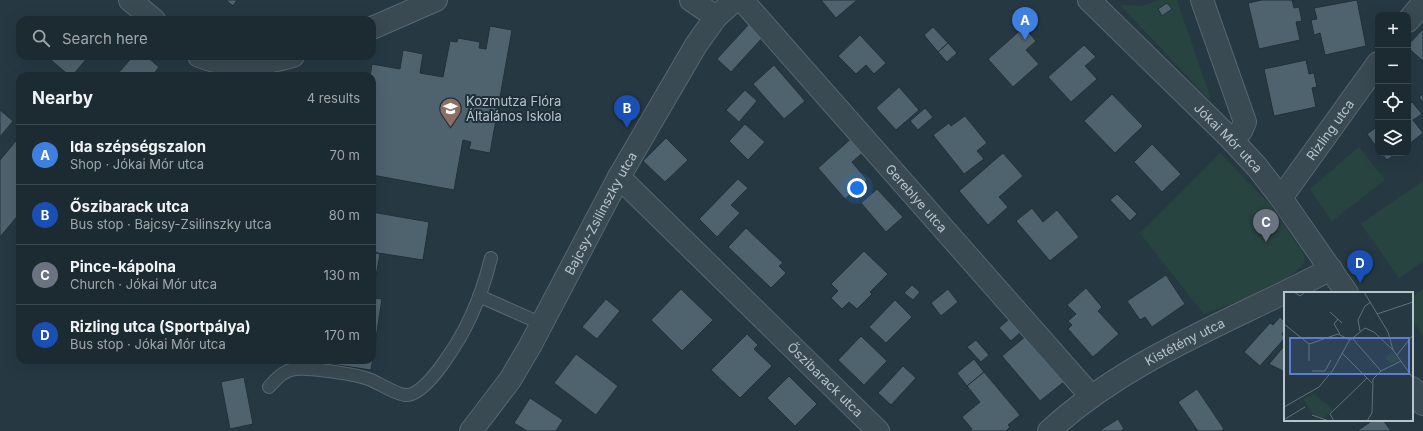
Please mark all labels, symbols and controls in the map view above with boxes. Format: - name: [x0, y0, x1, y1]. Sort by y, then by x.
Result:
- pin: A: [1012, 7, 1038, 40]
- map controls: [1375, 12, 1411, 156]
- button: +: [1375, 12, 1411, 48]
- search box: [16, 16, 376, 60]
- icon: search: [30, 27, 52, 49]
- text: Search here: [62, 29, 148, 48]
- button: −: [1375, 48, 1411, 84]
- button: locate: [1375, 84, 1411, 120]
- text: Nearby: [32, 88, 93, 108]
- text: 4 results: [307, 90, 360, 106]
- place label: Kozmutza Flóra Általános Iskola: [466, 93, 562, 124]
- school or university icon: Kozmutza Flóra Általános Iskola: [437, 95, 463, 128]
- pin: B: [614, 95, 640, 128]
- street label: Rizling utca: [1303, 96, 1357, 163]
- street label: Jókai Mór utca: [1191, 99, 1266, 176]
- button: layers: [1375, 120, 1411, 156]
- text: Ida szépségszalon: [70, 137, 206, 156]
- text: A: [40, 147, 50, 163]
- text: 70 m: [330, 147, 360, 163]
- street label: Bajcsy-Zsilinszky utca: [561, 149, 640, 277]
- text: Shop · Jókai Mór utca: [70, 156, 204, 172]
- street label: Gereblye utca: [882, 161, 951, 236]
- your location: [847, 178, 867, 198]
- text: Őszibarack utca: [70, 197, 189, 216]
- text: B: [41, 207, 49, 223]
- text: 80 m: [329, 207, 360, 223]
- pin: C: [1253, 209, 1279, 242]
- text: Bus stop · Bajcsy-Zsilinszky utca: [70, 216, 272, 232]
- pin: D: [1347, 250, 1373, 283]
- text: Pince-kápolna: [70, 257, 176, 276]
- text: C: [40, 267, 50, 283]
- text: 130 m: [323, 267, 360, 283]
- text: Church · Jókai Mór utca: [70, 276, 217, 292]
- inset map: [1284, 292, 1413, 421]
- street label: Kistétény utca: [1142, 315, 1227, 369]
- text: Rizling utca (Sportpálya): [70, 317, 251, 336]
- text: D: [40, 327, 50, 343]
- text: 170 m: [324, 327, 360, 343]
- text: Bus stop · Jókai Mór utca: [70, 336, 226, 352]
- street label: Őszibarack utca: [784, 339, 867, 420]

